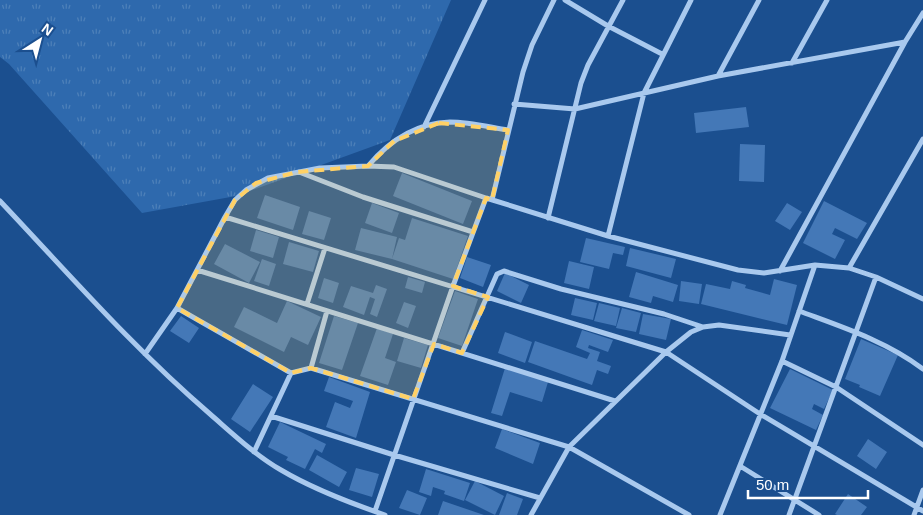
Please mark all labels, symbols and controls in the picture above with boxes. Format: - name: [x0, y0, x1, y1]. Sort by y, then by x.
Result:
- north arrow: [15, 15, 65, 65]
- text: N: [39, 20, 56, 39]
- scale bar: [748, 468, 868, 500]
- text: 50 m: [756, 476, 789, 493]

